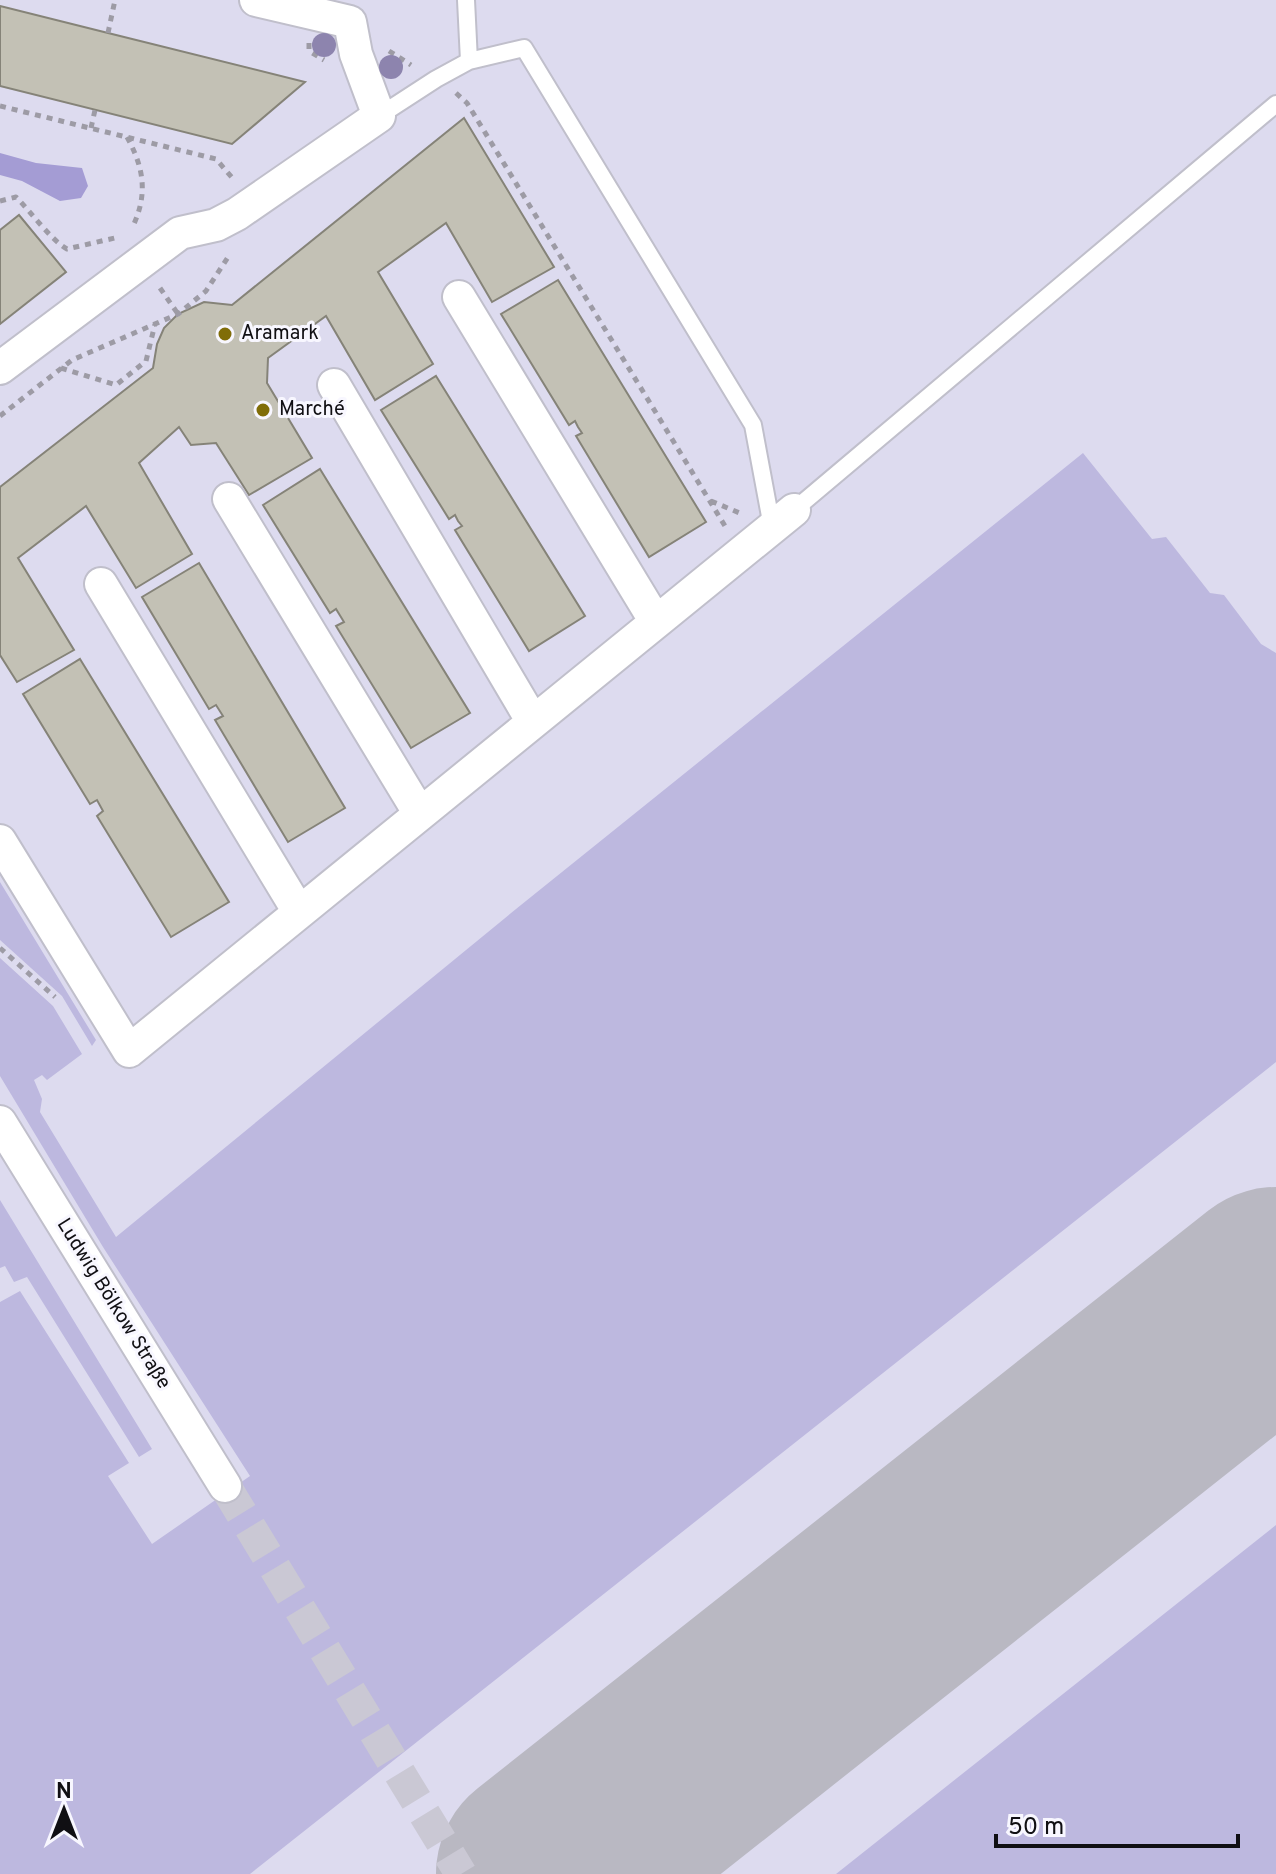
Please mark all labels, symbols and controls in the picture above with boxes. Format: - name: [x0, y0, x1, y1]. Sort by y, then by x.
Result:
- place label: Aramark: [241, 321, 319, 347]
- marker: Aramark: [216, 325, 234, 343]
- place label: Marché: [279, 397, 345, 423]
- marker: Marché: [254, 401, 272, 419]
- street label: Ludwig Bölkow Straße: [50, 1214, 176, 1394]
- north arrow: [24, 1770, 104, 1850]
- text: N: [56, 1779, 72, 1806]
- scale bar: [996, 1798, 1238, 1848]
- text: 50 m: [1008, 1813, 1064, 1843]

